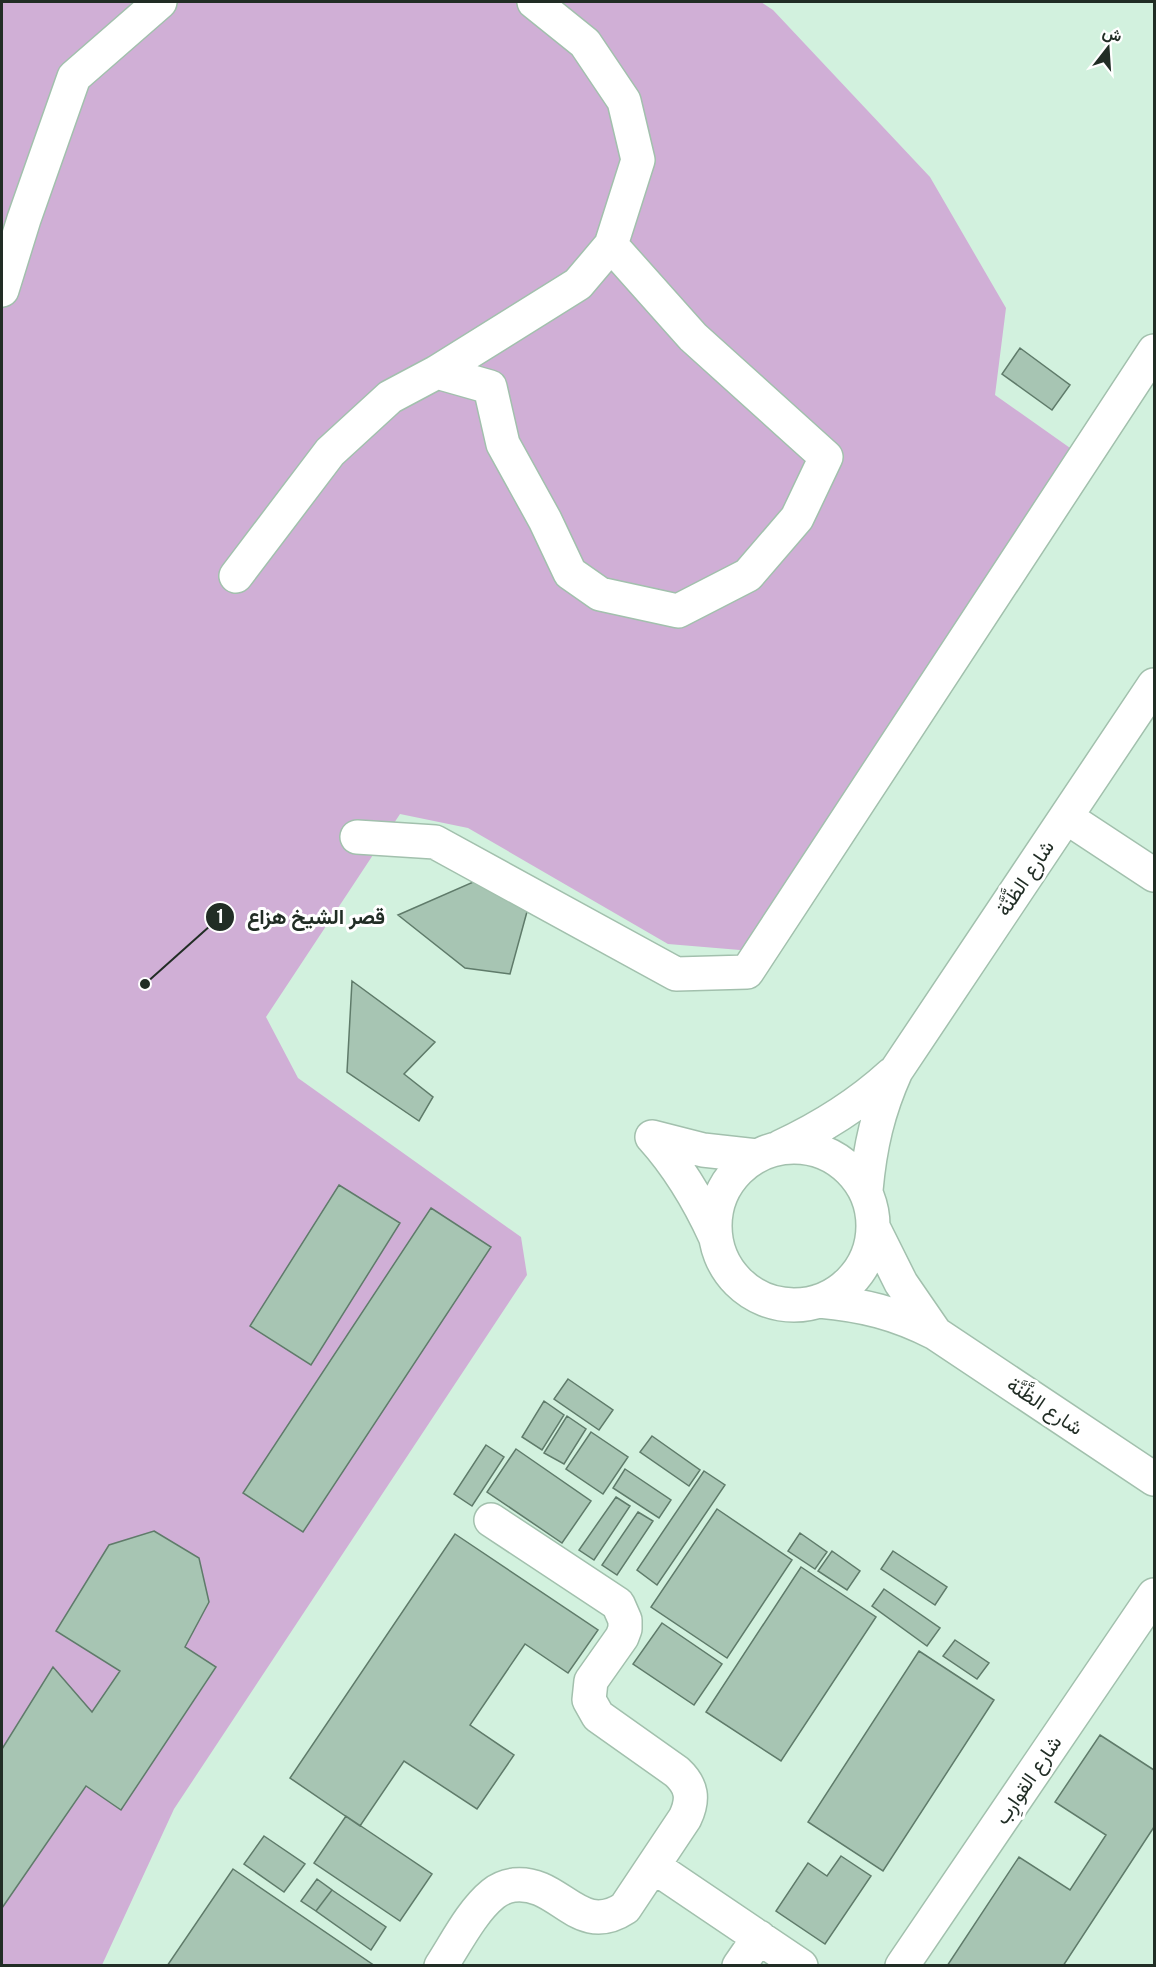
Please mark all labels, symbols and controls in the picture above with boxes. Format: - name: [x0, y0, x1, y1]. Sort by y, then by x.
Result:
- north arrow: [1078, 18, 1138, 78]
- text: ش: [1100, 22, 1124, 46]
- street label: شارع الظَّنَّة: [989, 834, 1061, 922]
- callout: قصر الشيخ هزاع: [205, 897, 397, 936]
- text: قصر الشيخ هزاع: [247, 904, 385, 931]
- text: 1: [216, 906, 224, 927]
- street label: شارع الظَّنَّة: [1001, 1370, 1089, 1442]
- street label: شارع القوارِب: [990, 1731, 1069, 1831]

